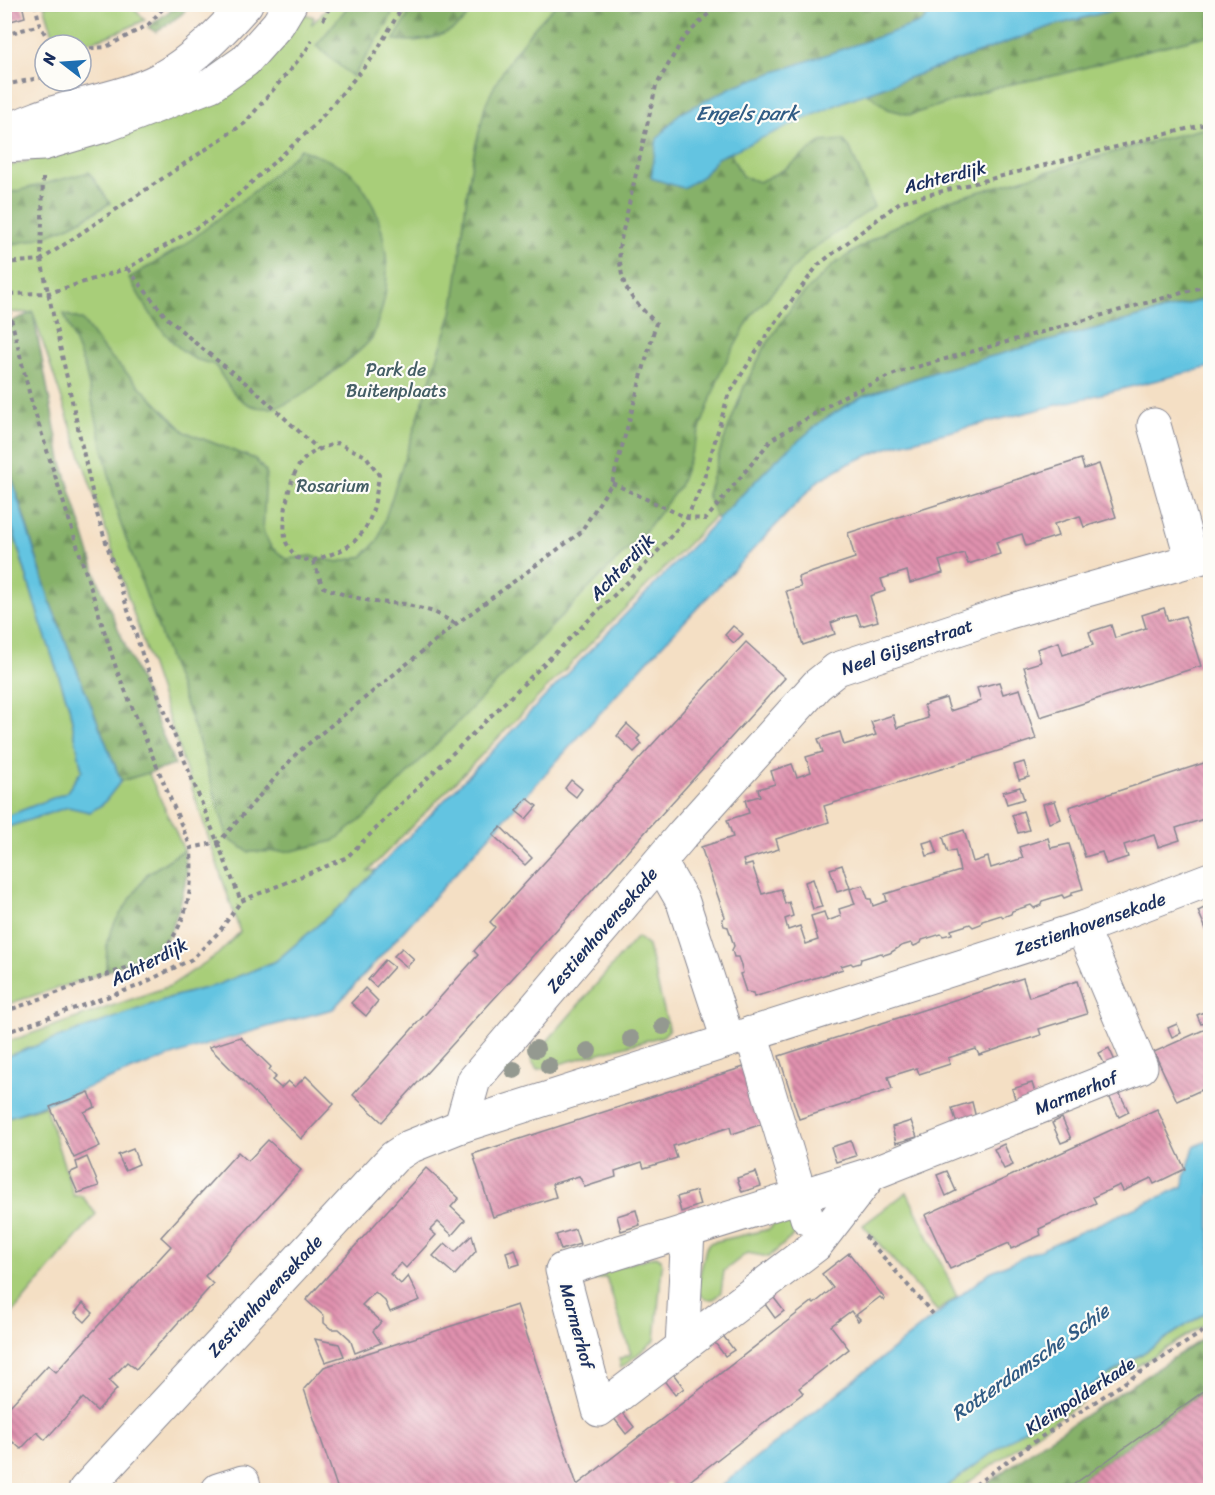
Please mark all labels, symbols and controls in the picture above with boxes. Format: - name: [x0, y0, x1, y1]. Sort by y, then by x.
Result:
- north arrow: [33, 33, 93, 93]
- text: N: [33, 48, 65, 69]
- water label: Engels park: [696, 96, 800, 131]
- street label: Achterdijk: [900, 151, 990, 203]
- park label: Park de Buitenplaats: [346, 354, 447, 407]
- park label: Rosarium: [296, 470, 370, 502]
- street label: Achterdijk: [581, 526, 663, 609]
- street label: Neel Gijsenstraat: [837, 609, 978, 685]
- street label: Zestienhovensekade: [538, 860, 666, 1000]
- street label: Zestienhovensekade: [1010, 883, 1170, 965]
- street label: Achterdijk: [104, 929, 194, 996]
- street label: Marmerhof: [1029, 1061, 1125, 1124]
- street label: Zestienhovensekade: [199, 1227, 331, 1365]
- street label: Marmerhof: [550, 1279, 604, 1375]
- water label: Rotterdamsche Schie: [944, 1293, 1119, 1430]
- street label: Kleinpolderkade: [1018, 1348, 1142, 1444]

